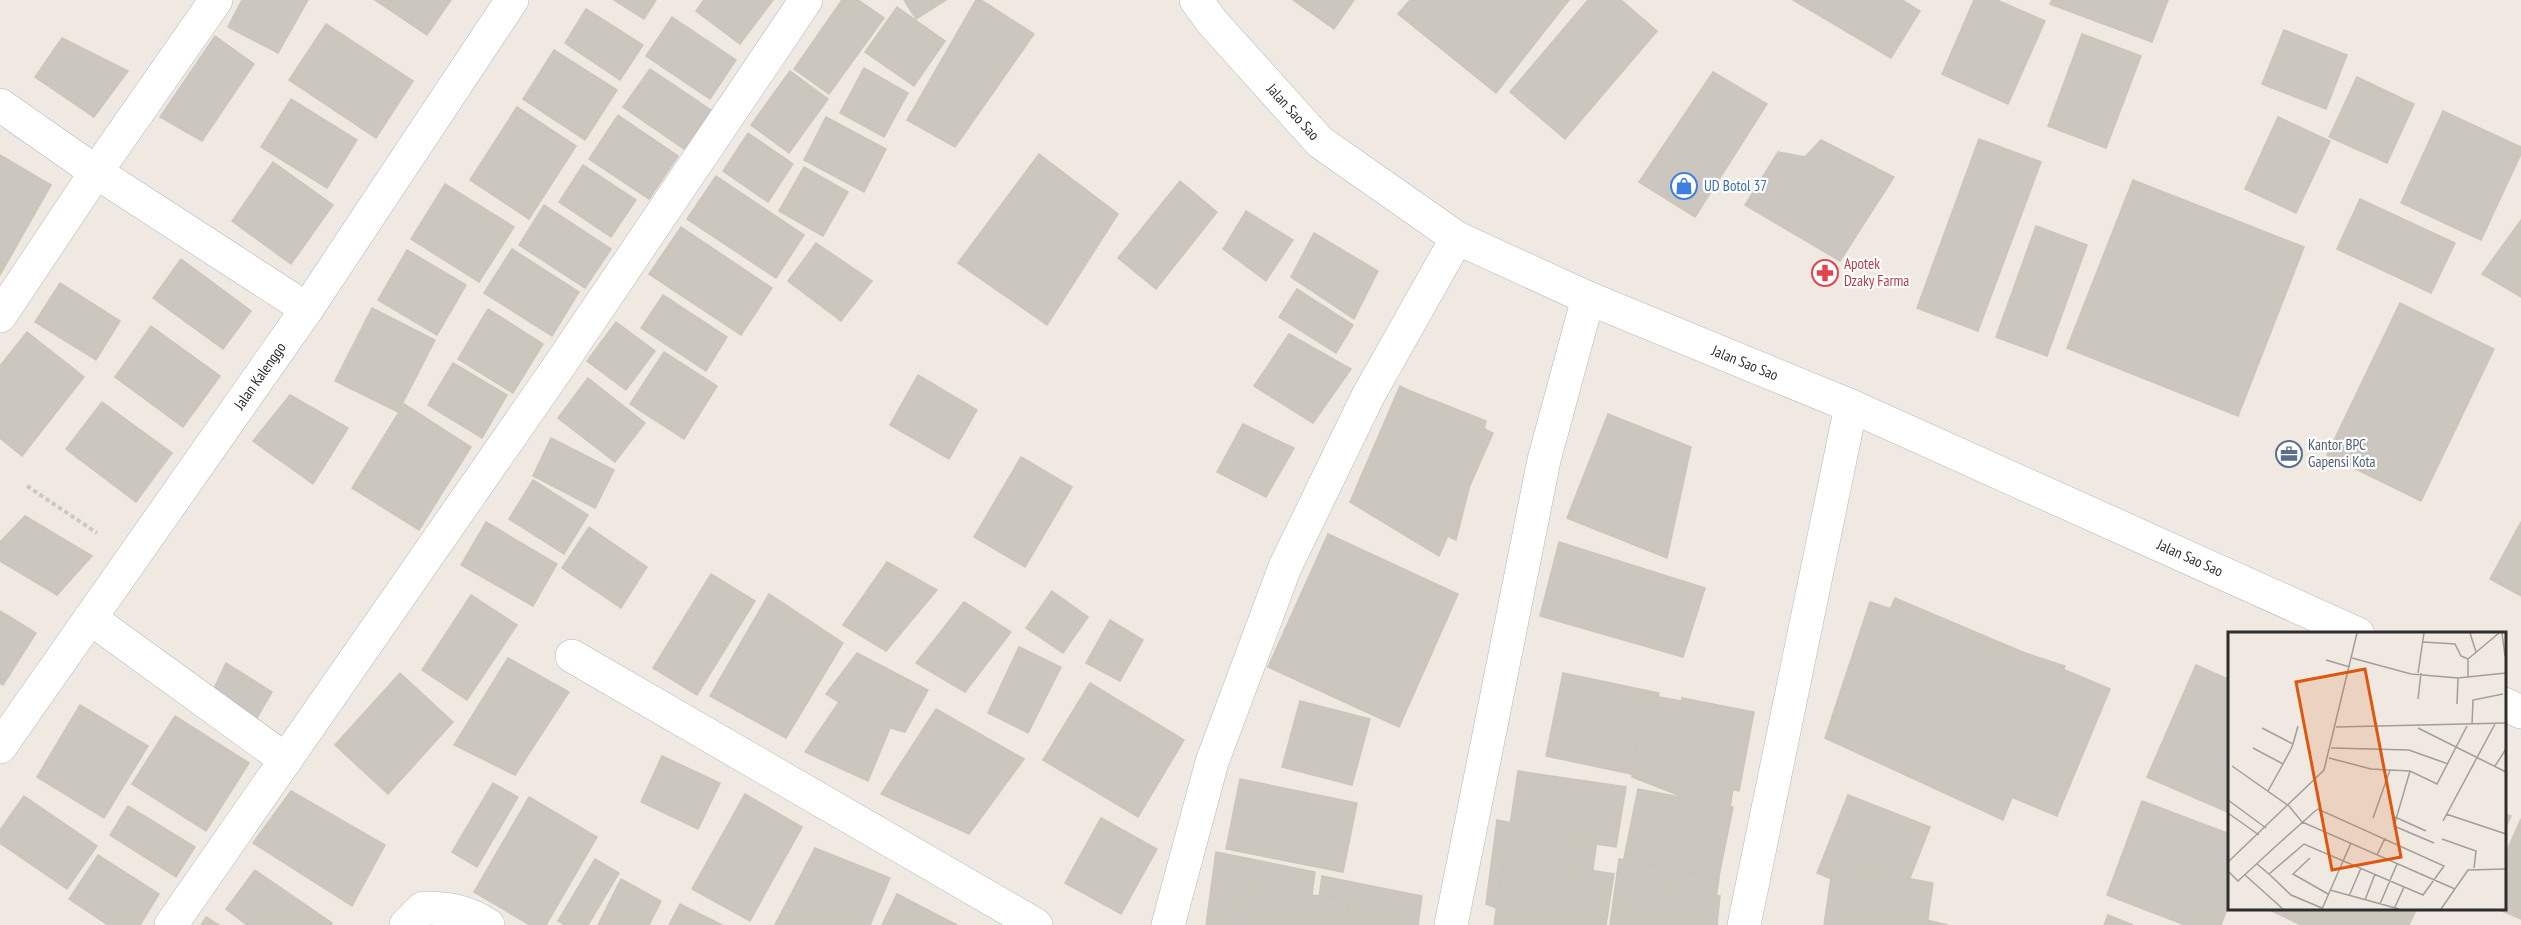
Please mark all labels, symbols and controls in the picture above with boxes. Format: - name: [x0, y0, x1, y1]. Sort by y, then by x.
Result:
- street label: Jalan Sao Sao: [1262, 79, 1324, 144]
- shop icon: UD Botol 37: [1669, 171, 1699, 201]
- place label: UD Botol 37: [1704, 176, 1767, 195]
- place label: Apotek Dzaky Farma: [1844, 254, 1909, 290]
- pharmacy icon: Apotek Dzaky Farma: [1810, 258, 1840, 288]
- street label: Jalan Kalenggo: [229, 338, 290, 414]
- street label: Jalan Sao Sao: [1708, 340, 1781, 384]
- place label: Kantor BPC Gapensi Kota: [2308, 435, 2376, 471]
- office icon: Kantor BPC Gapensi Kota: [2274, 439, 2304, 469]
- street label: Jalan Sao Sao: [2154, 534, 2226, 580]
- inset map: [2228, 632, 2506, 910]

